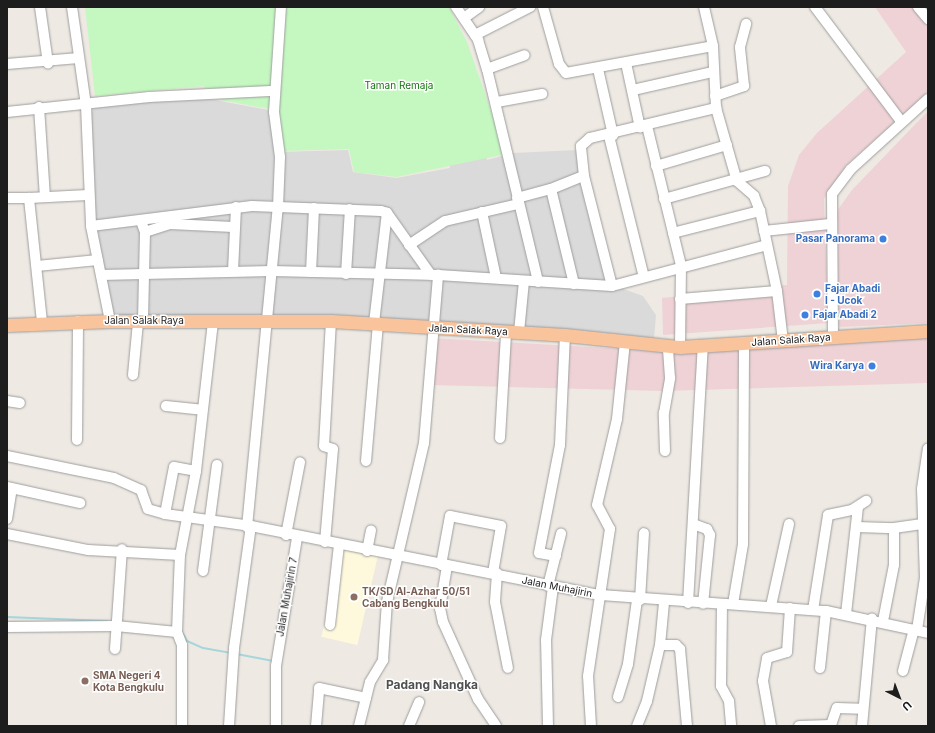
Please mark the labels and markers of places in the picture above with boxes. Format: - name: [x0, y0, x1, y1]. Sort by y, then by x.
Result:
- place label: Pasar Panorama: [796, 233, 875, 245]
- marker: Pasar Panorama: [878, 234, 888, 244]
- place label: Fajar Abadi I - Ucok: [825, 282, 880, 306]
- marker: Fajar Abadi I - Ucok: [812, 289, 822, 299]
- place label: Fajar Abadi 2: [813, 309, 877, 321]
- marker: Fajar Abadi 2: [800, 310, 810, 320]
- place label: Wira Karya: [810, 360, 864, 372]
- marker: Wira Karya: [867, 361, 877, 371]
- place label: TK/SD Al-Azhar 50/51 Cabang Bengkulu: [362, 585, 470, 608]
- marker: TK/SD Al-Azhar 50/51 Cabang Bengkulu: [349, 592, 359, 602]
- place label: SMA Negeri 4 Kota Bengkulu: [93, 669, 164, 692]
- marker: SMA Negeri 4 Kota Bengkulu: [80, 676, 90, 686]

